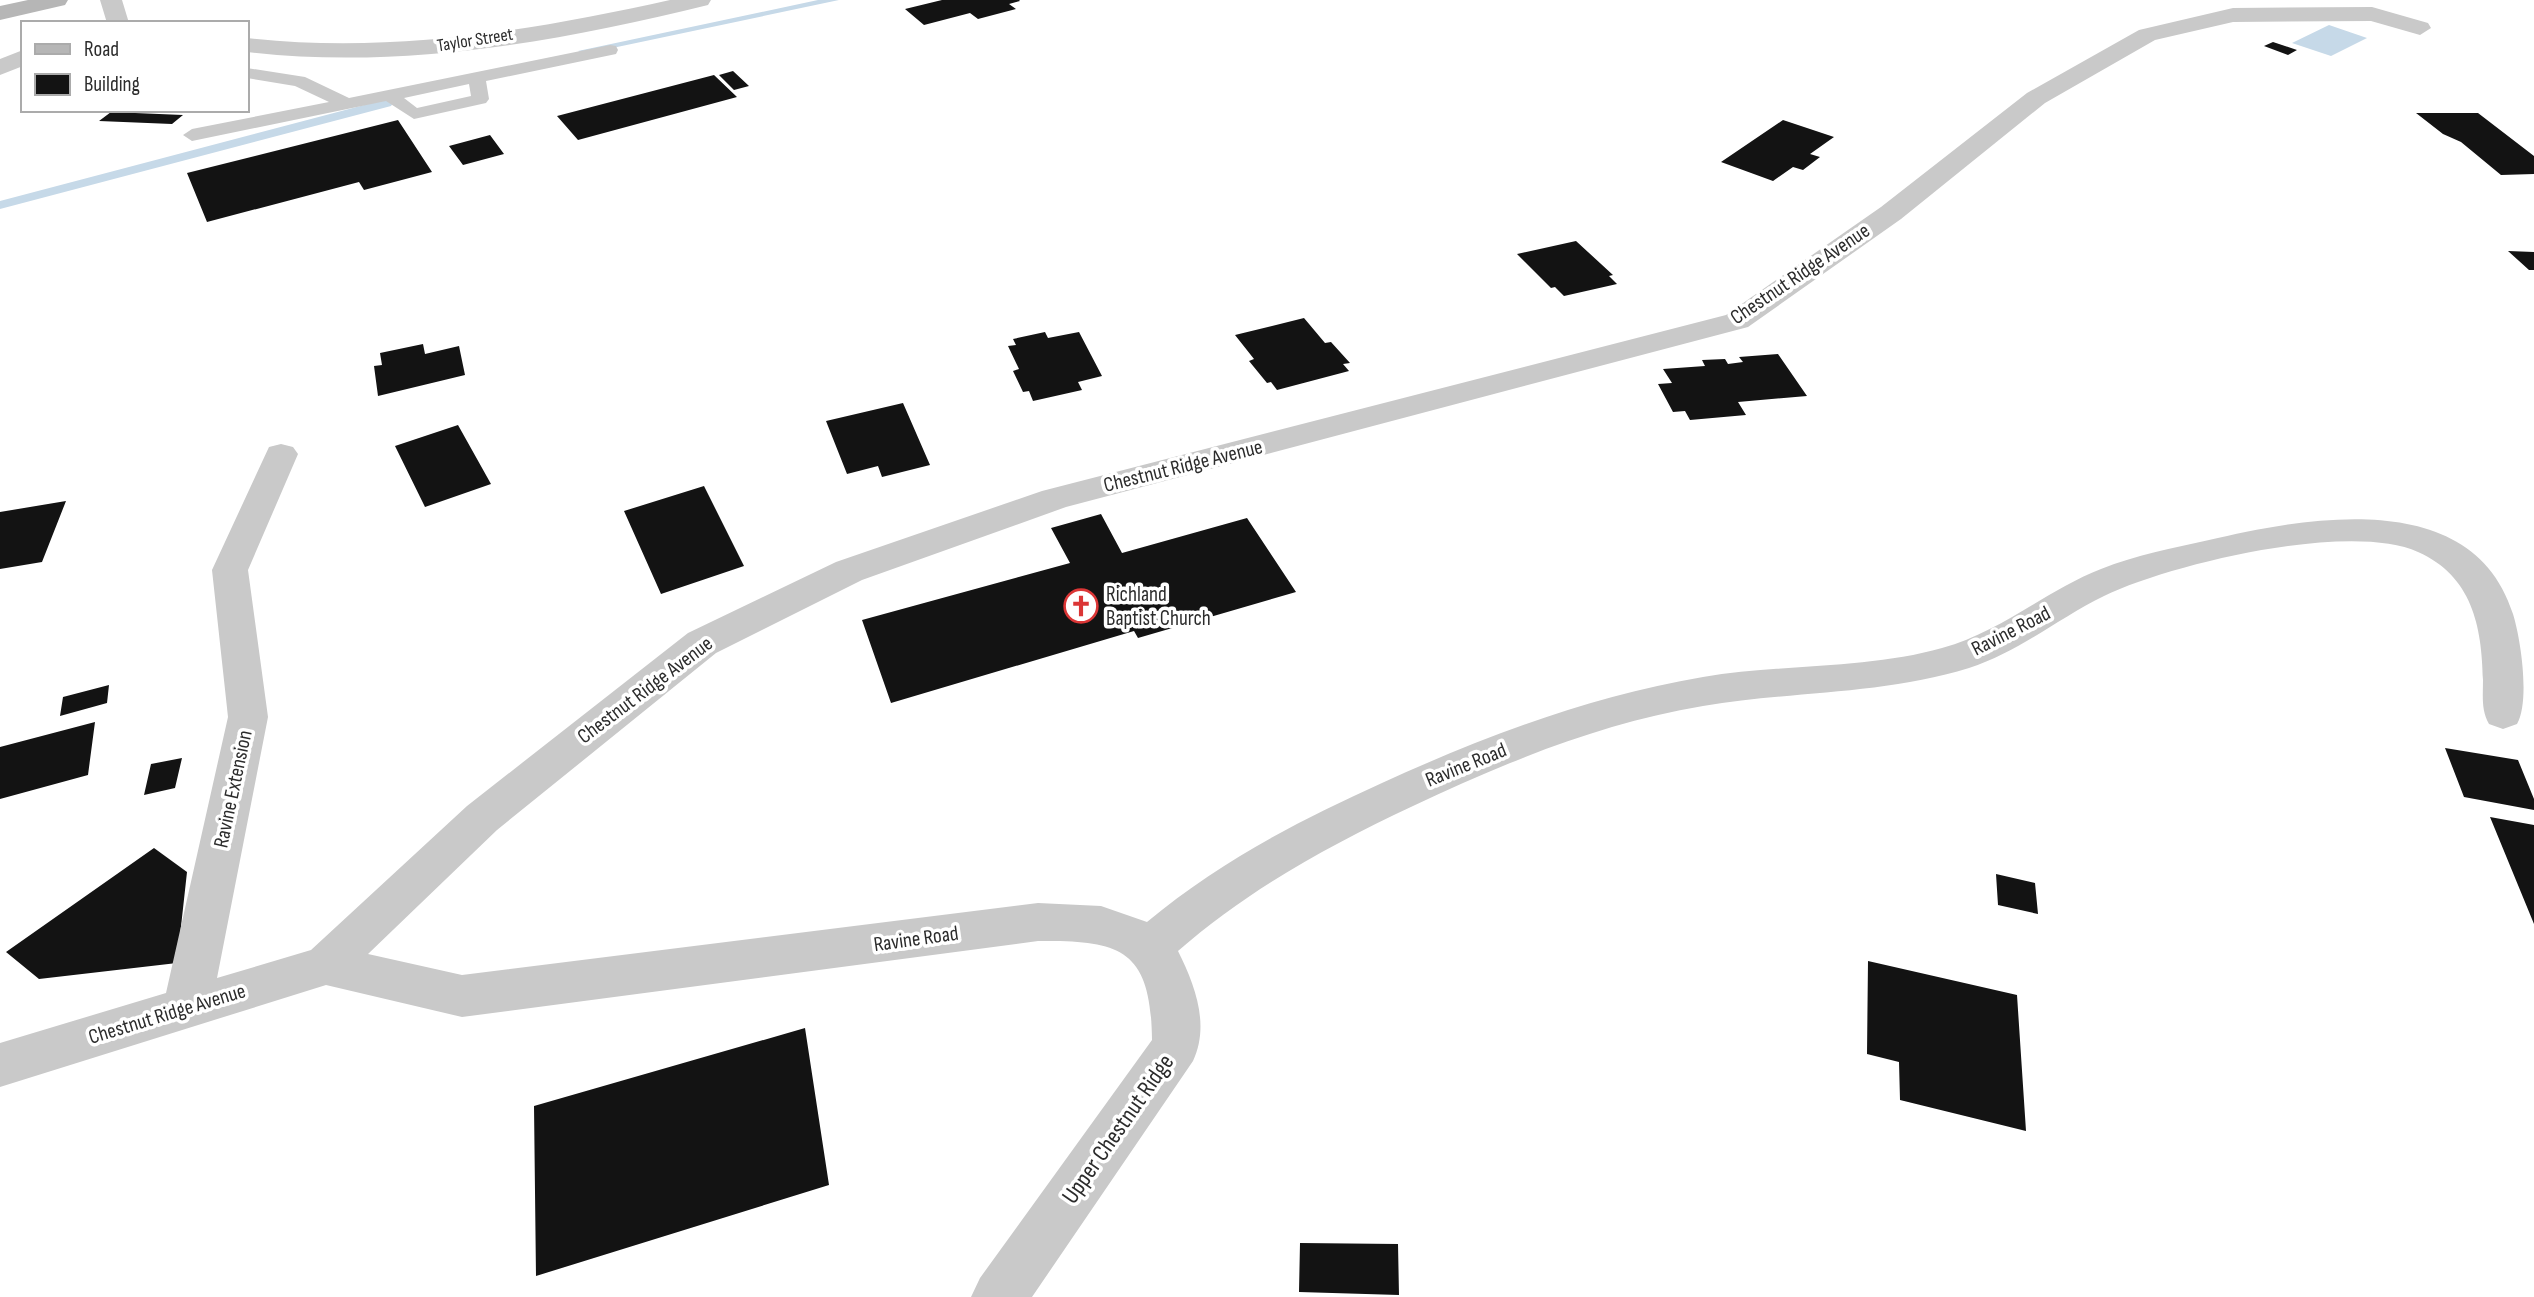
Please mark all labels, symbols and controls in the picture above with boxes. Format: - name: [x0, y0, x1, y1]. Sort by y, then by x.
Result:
- legend: [21, 21, 248, 112]
- street label: Taylor Street: [435, 24, 515, 56]
- text: Road: [84, 37, 119, 62]
- text: Building: [84, 72, 140, 97]
- street label: Chestnut Ridge Avenue: [1726, 218, 1874, 330]
- street label: Chestnut Ridge Avenue: [1101, 434, 1265, 498]
- place label: Richland Baptist Church: [1106, 582, 1211, 631]
- church icon: Richland Baptist Church: [1062, 587, 1100, 625]
- street label: Ravine Road: [1967, 601, 2055, 661]
- street label: Chestnut Ridge Avenue: [572, 631, 718, 749]
- street label: Ravine Extension: [208, 728, 258, 850]
- street label: Ravine Road: [1422, 737, 1510, 793]
- street label: Ravine Road: [872, 921, 960, 957]
- street label: Chestnut Ridge Avenue: [85, 978, 249, 1050]
- street label: Upper Chestnut Ridge: [1056, 1049, 1180, 1209]

